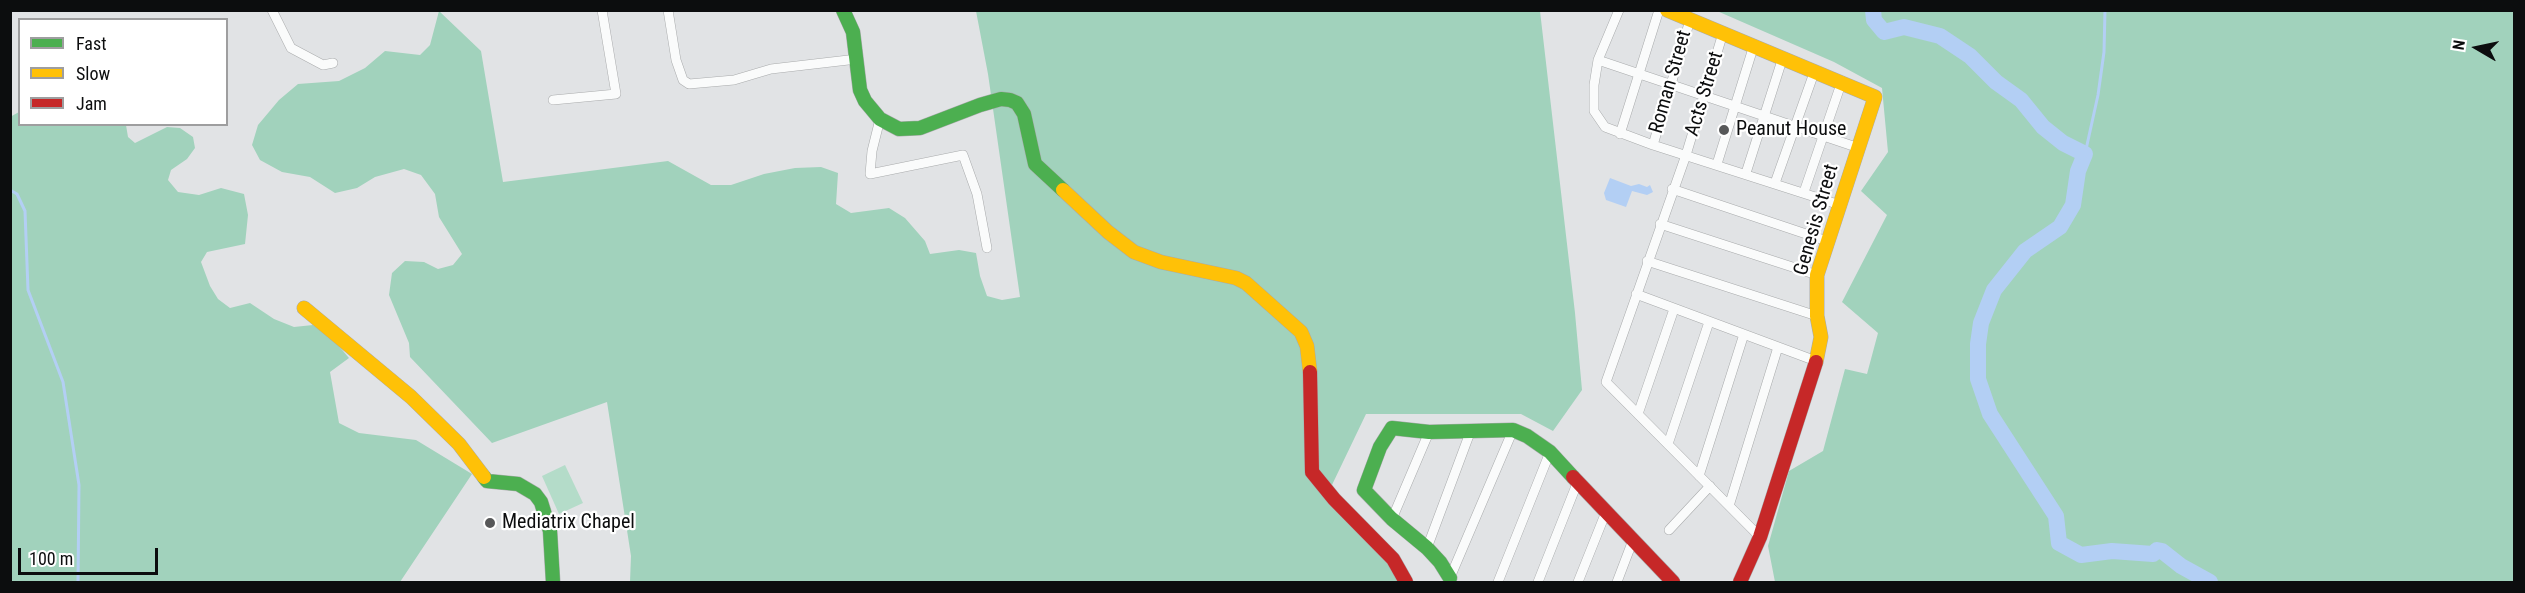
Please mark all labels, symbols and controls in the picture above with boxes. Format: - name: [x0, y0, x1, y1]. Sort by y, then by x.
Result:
- legend: [18, 18, 228, 126]
- north arrow: [2447, 18, 2507, 78]
- street label: Roman Street: [1645, 28, 1697, 136]
- text: Fast: [76, 33, 107, 54]
- text: N: [2449, 39, 2469, 51]
- street label: Acts Street: [1681, 49, 1729, 139]
- text: Slow: [76, 63, 110, 84]
- text: Jam: [76, 93, 107, 114]
- place label: Peanut House: [1736, 118, 1846, 142]
- marker: Peanut House: [1717, 123, 1731, 137]
- street label: Genesis Street: [1790, 162, 1844, 278]
- place label: Mediatrix Chapel: [502, 511, 635, 535]
- marker: Mediatrix Chapel: [483, 516, 497, 530]
- scale bar: [21, 536, 160, 574]
- text: 100 m: [29, 548, 73, 569]

